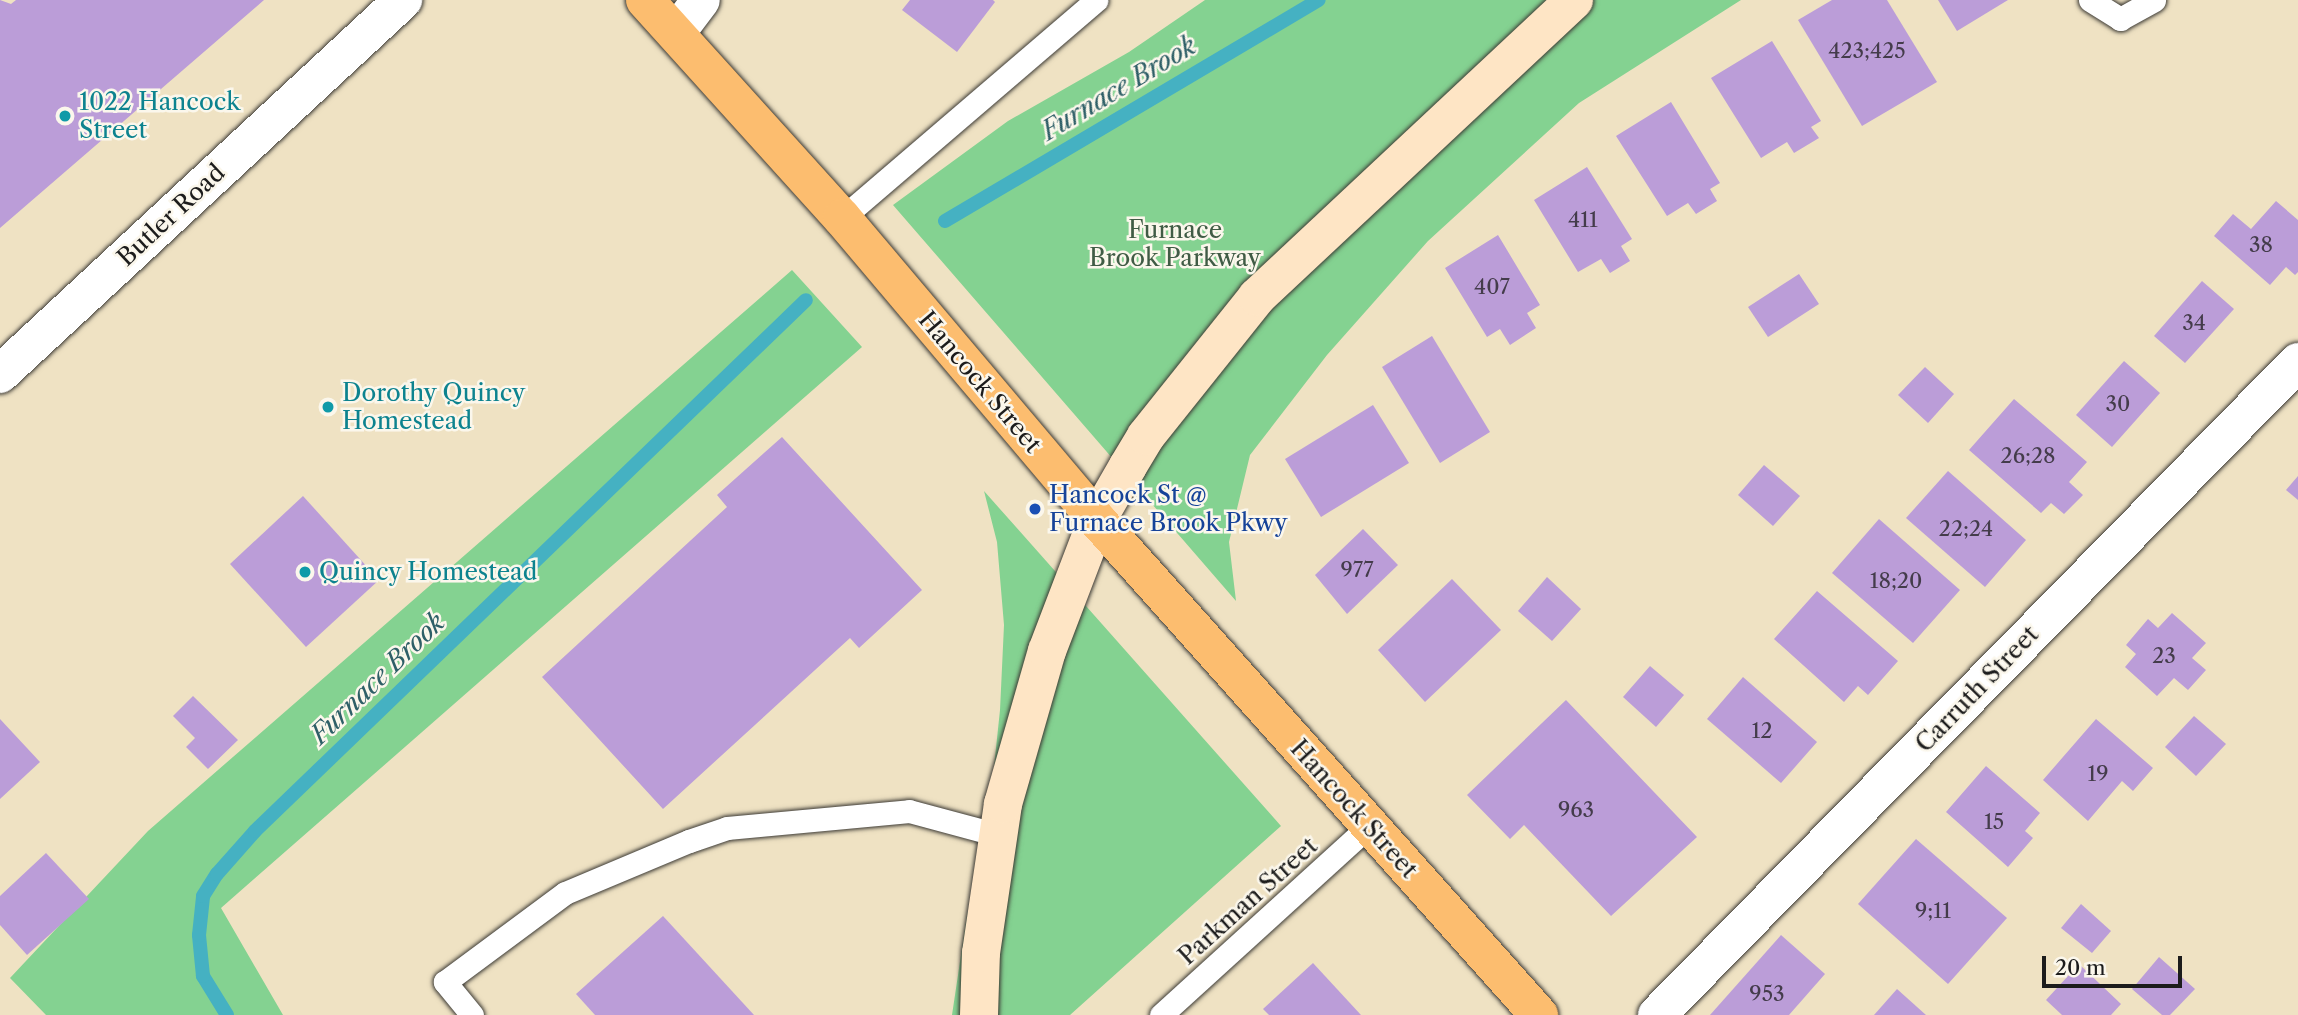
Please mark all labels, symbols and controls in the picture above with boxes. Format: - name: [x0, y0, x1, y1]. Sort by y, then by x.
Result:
- water label: Furnace Brook: [1036, 31, 1202, 147]
- house number: 423;425: [1828, 38, 1906, 64]
- place label: 1022 Hancock Street: [79, 88, 240, 144]
- marker: 1022 Hancock Street: [57, 108, 73, 124]
- street label: Butler Road: [111, 158, 231, 272]
- house number: 411: [1568, 207, 1598, 233]
- park label: Furnace Brook Parkway: [1089, 216, 1261, 272]
- house number: 38: [2249, 232, 2273, 258]
- house number: 407: [1474, 274, 1510, 300]
- street label: Hancock Street: [912, 305, 1048, 459]
- house number: 34: [2182, 310, 2206, 336]
- place label: Dorothy Quincy Homestead: [342, 379, 526, 435]
- house number: 30: [2106, 391, 2130, 417]
- marker: Dorothy Quincy Homestead: [320, 399, 336, 415]
- house number: 26;28: [2001, 443, 2055, 469]
- place label: Hancock St @ Furnace Brook Pkwy: [1049, 481, 1288, 537]
- marker: Hancock St @ Furnace Brook Pkwy: [1027, 501, 1043, 517]
- house number: 22;24: [1939, 516, 1993, 542]
- house number: 977: [1341, 557, 1373, 583]
- place label: Quincy Homestead: [319, 558, 538, 586]
- marker: Quincy Homestead: [297, 564, 313, 580]
- house number: 18;20: [1870, 568, 1922, 594]
- water label: Furnace Brook: [304, 607, 452, 751]
- street label: Carruth Street: [1910, 620, 2044, 758]
- house number: 23: [2152, 643, 2176, 669]
- house number: 12: [1752, 718, 1772, 744]
- street label: Hancock Street: [1284, 734, 1424, 884]
- house number: 19: [2087, 761, 2109, 787]
- house number: 963: [1558, 797, 1594, 823]
- house number: 15: [1984, 809, 2004, 835]
- street label: Parkman Street: [1173, 831, 1323, 971]
- house number: 9;11: [1915, 898, 1951, 924]
- scale bar: [2046, 942, 2186, 986]
- text: 20 m: [2055, 955, 2106, 980]
- house number: 953: [1749, 981, 1785, 1007]

